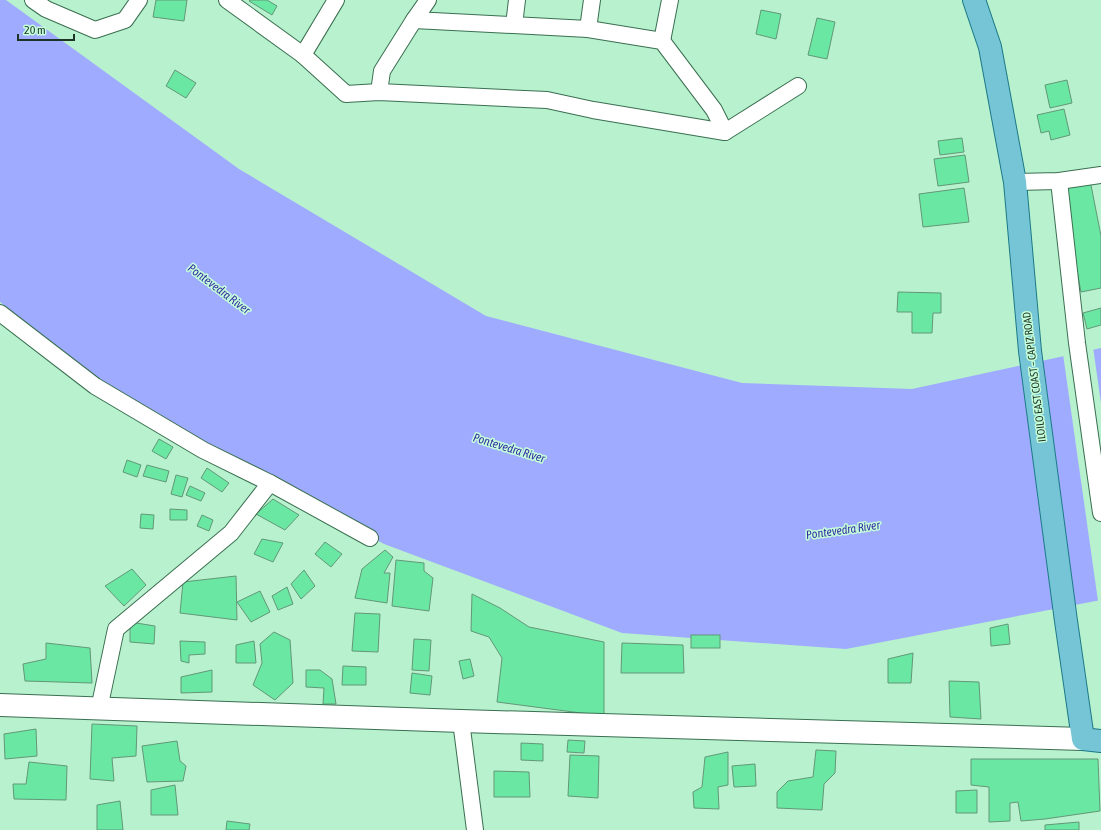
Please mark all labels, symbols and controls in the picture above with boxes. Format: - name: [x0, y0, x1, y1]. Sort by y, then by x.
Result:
- scale bar: [18, 16, 74, 42]
- text: 20 m: [24, 23, 46, 37]
- water label: Pontevedra River: [185, 261, 253, 317]
- street label: ILOILO EAST COAST – CAPIZ ROAD: [1020, 311, 1048, 443]
- water label: Pontevedra River: [471, 430, 547, 466]
- water label: Pontevedra River: [805, 518, 881, 542]

